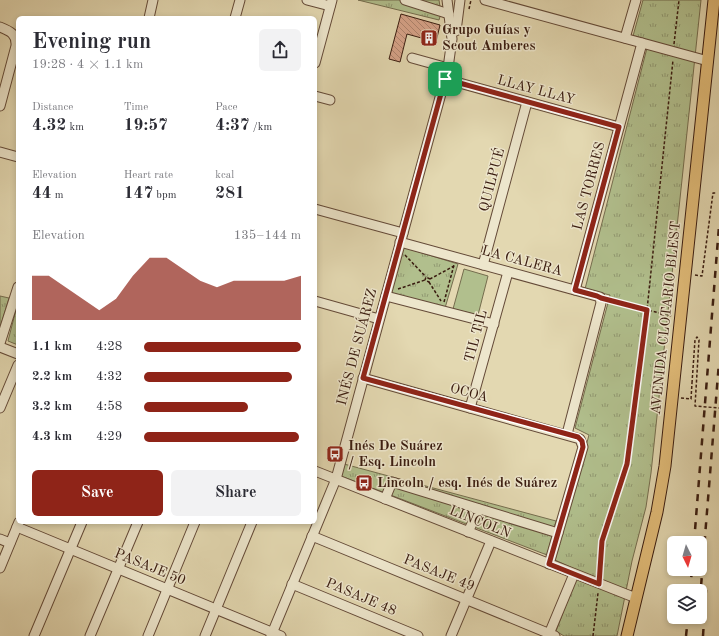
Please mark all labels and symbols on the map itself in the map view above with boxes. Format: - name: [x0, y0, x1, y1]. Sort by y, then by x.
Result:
- place label: Grupo Guías y Scout Amberes: [442, 23, 535, 53]
- building icon: Grupo Guías y Scout Amberes: [419, 28, 439, 48]
- pin: [428, 62, 462, 96]
- street label: LLAY LLAY: [496, 73, 576, 107]
- street label: LAS TORRES: [570, 140, 608, 232]
- street label: QUILPUÉ: [474, 146, 507, 213]
- street label: AVENIDA CLOTARIO BLEST: [649, 221, 683, 415]
- street label: LA CALERA: [480, 243, 564, 279]
- street label: INÉS DE SUÁREZ: [332, 286, 379, 407]
- street label: TIL TIL: [462, 308, 490, 364]
- street label: OCOA: [448, 381, 490, 405]
- place label: Inés De Suárez / Esq. Lincoln: [348, 439, 443, 470]
- bus stop icon: Inés De Suárez / Esq. Lincoln: [325, 444, 345, 464]
- bus stop icon: Lincoln / esq. Inés de Suárez: [354, 473, 374, 493]
- place label: Lincoln / esq. Inés de Suárez: [377, 476, 557, 491]
- street label: LINCOLN: [447, 503, 513, 541]
- north arrow: [667, 536, 707, 576]
- street label: PASAJE 50: [112, 546, 188, 588]
- street label: PASAJE 49: [401, 552, 477, 594]
- street label: PASAJE 48: [323, 576, 399, 618]

